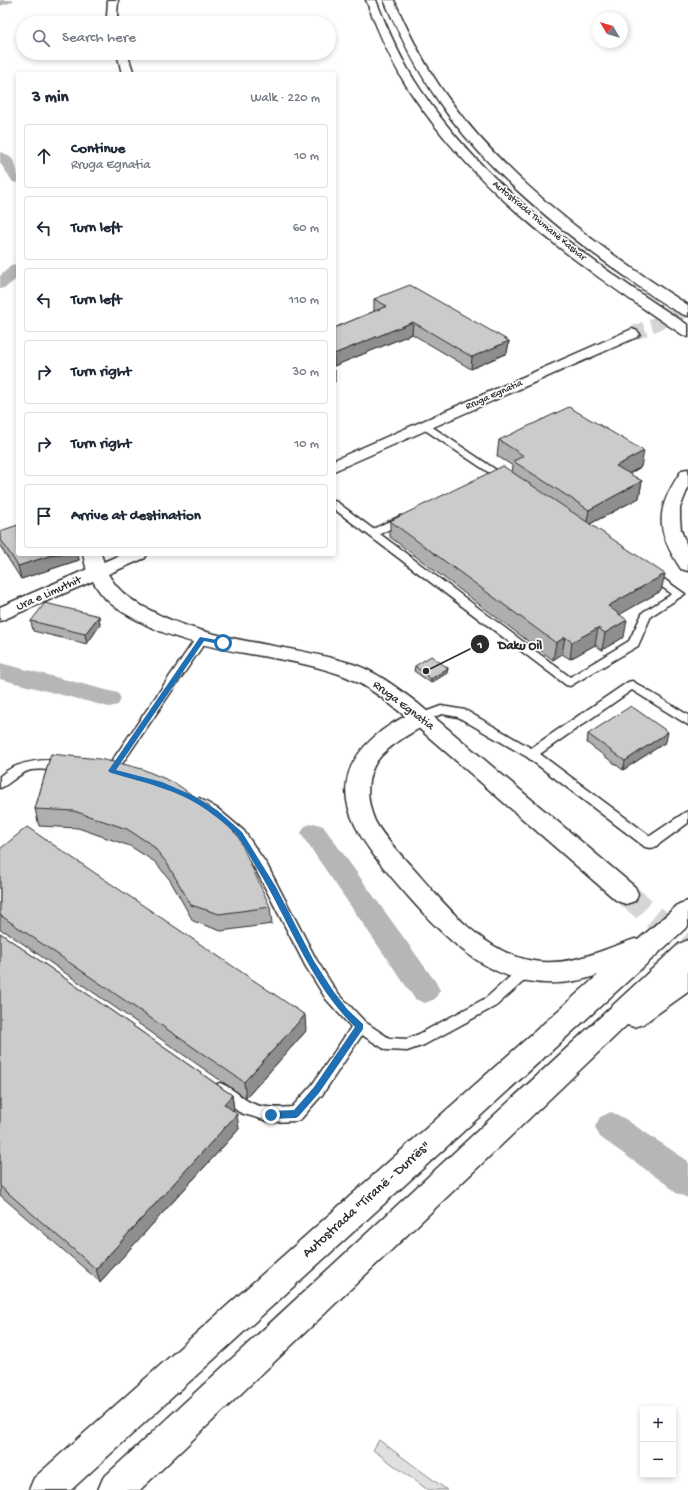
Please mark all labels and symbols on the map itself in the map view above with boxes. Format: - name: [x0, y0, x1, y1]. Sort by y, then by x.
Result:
- north arrow: [592, 12, 628, 48]
- street label: Autostrada Thumanë Kashar: [490, 178, 589, 265]
- street label: Rruga Egnatia: [464, 377, 525, 413]
- street label: Ura e Limuthit: [14, 573, 85, 615]
- callout: Daku Oil: [470, 632, 550, 657]
- route start: [214, 634, 232, 652]
- text: 1: [477, 639, 483, 653]
- text: Daku Oil: [497, 639, 542, 654]
- street label: Rruga Egnatia: [370, 678, 437, 734]
- route end: [262, 1106, 280, 1124]
- street label: Autostrada "Tiranë - Durrës": [299, 1138, 435, 1262]

